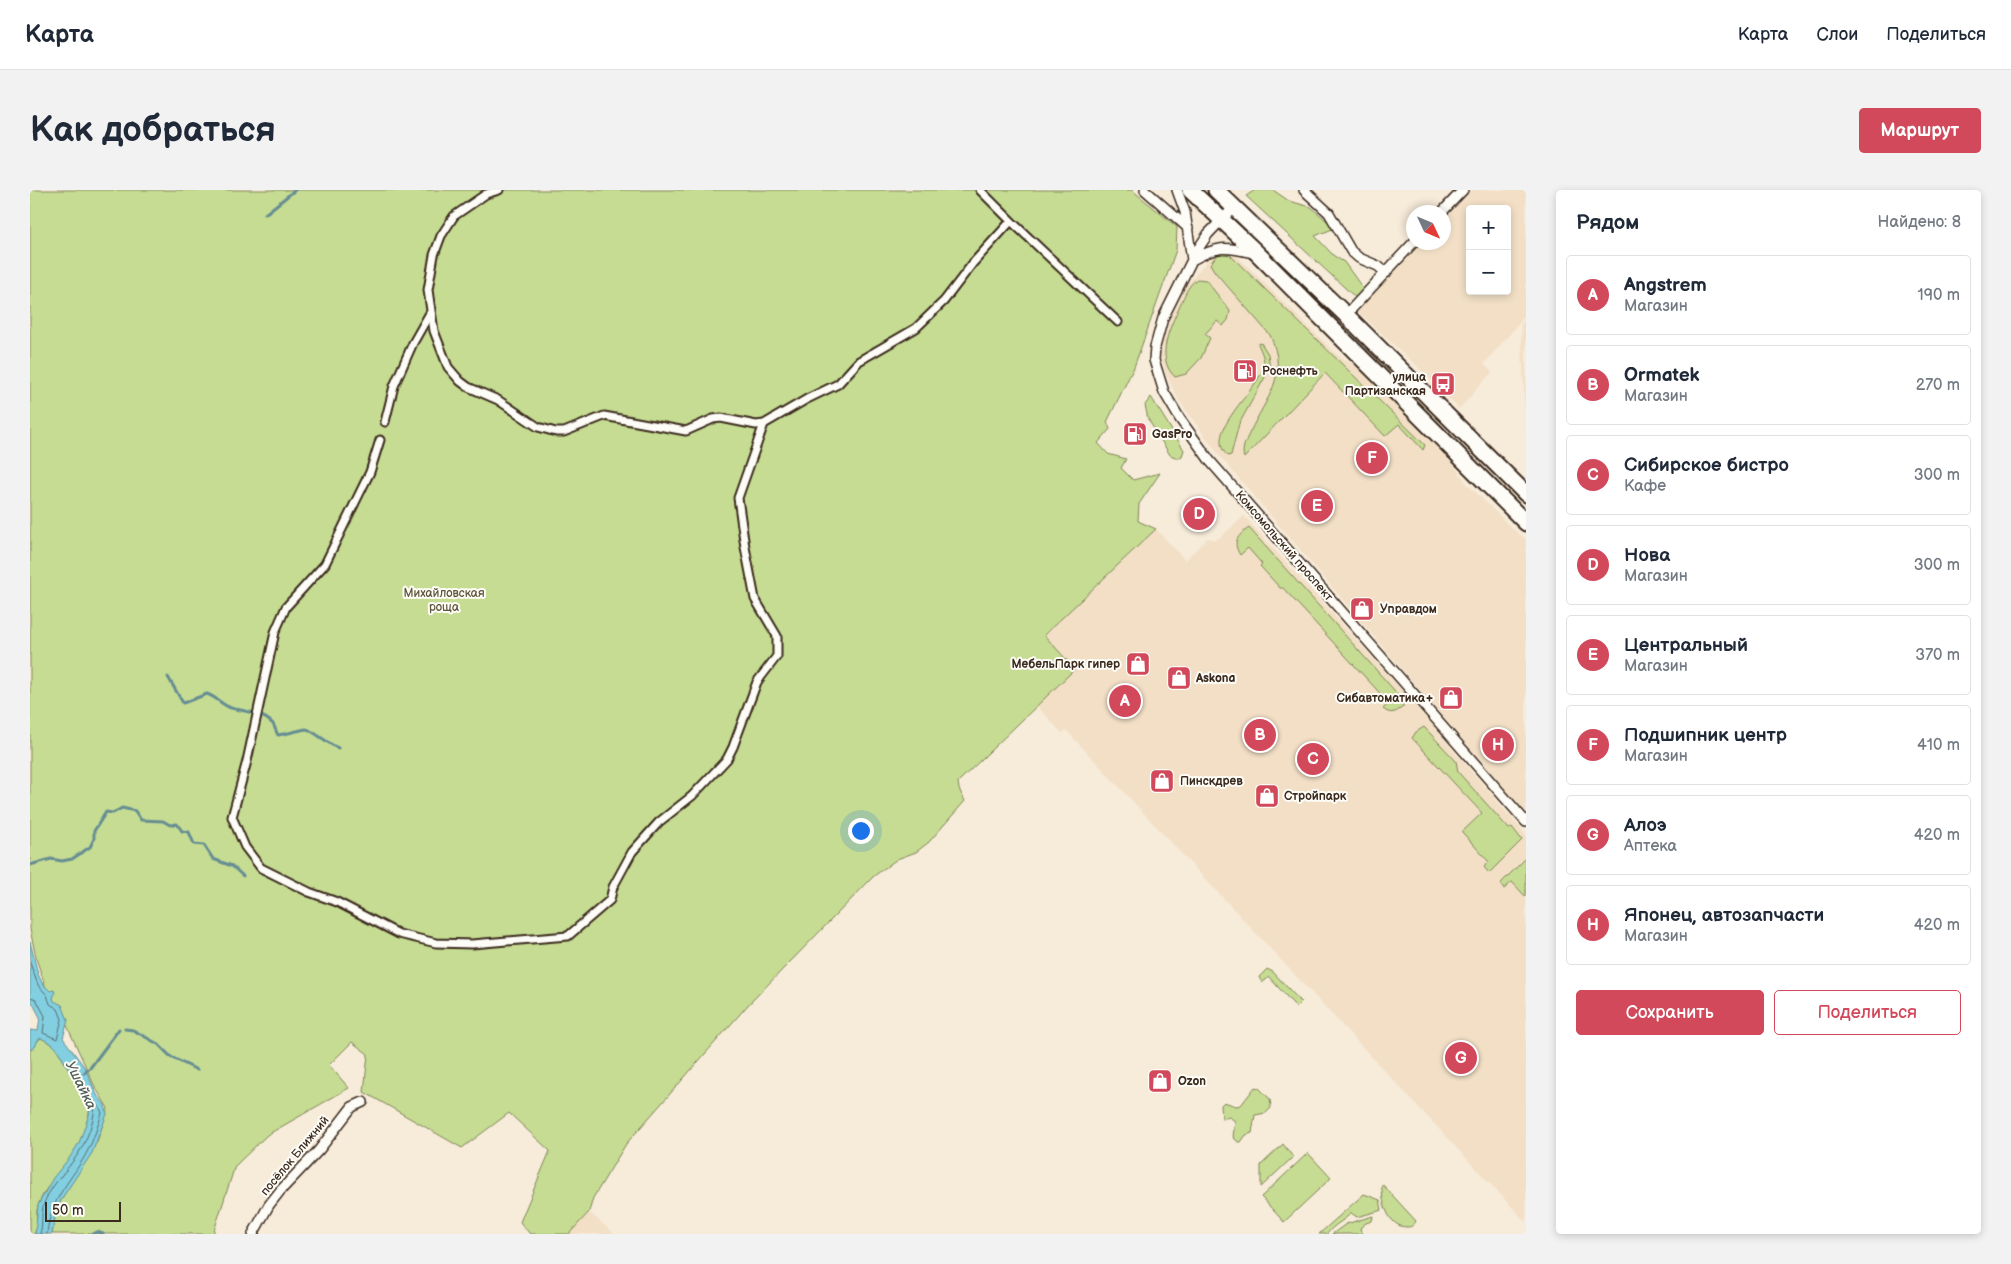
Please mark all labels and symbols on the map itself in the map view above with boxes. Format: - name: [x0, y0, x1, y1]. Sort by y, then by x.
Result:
- north arrow: [1406, 205, 1451, 250]
- fuel station icon: Роснефть: [1232, 358, 1258, 384]
- place label: Роснефть: [1262, 364, 1319, 379]
- place label: улица Партизанская: [1345, 370, 1427, 399]
- bus stop icon: улица Партизанская: [1430, 371, 1456, 397]
- fuel station icon: GasPro: [1122, 421, 1148, 447]
- place label: GasPro: [1152, 427, 1193, 442]
- pin: F: [1356, 439, 1388, 477]
- pin: E: [1301, 487, 1333, 525]
- street label: Комсомольский проспект: [1232, 488, 1336, 605]
- pin: D: [1183, 495, 1215, 533]
- park label: Михайловская роща: [403, 586, 485, 615]
- shop icon: Управдом: [1349, 596, 1375, 622]
- place label: Управдом: [1380, 602, 1437, 617]
- shop icon: МебельПарк гипер: [1125, 651, 1151, 677]
- place label: МебельПарк гипер: [1011, 657, 1120, 672]
- shop icon: Askona: [1166, 665, 1192, 691]
- place label: Askona: [1195, 671, 1235, 686]
- pin: A: [1109, 682, 1141, 720]
- shop icon: Сибавтоматика+: [1438, 685, 1464, 711]
- place label: Сибавтоматика+: [1336, 691, 1434, 706]
- pin: B: [1244, 716, 1276, 754]
- pin: H: [1482, 726, 1514, 764]
- pin: C: [1297, 740, 1329, 778]
- shop icon: Пинскдрев: [1149, 768, 1175, 794]
- place label: Пинскдрев: [1180, 774, 1243, 789]
- shop icon: Стройпарк: [1254, 783, 1280, 809]
- place label: Стройпарк: [1284, 789, 1347, 804]
- your location: [848, 818, 874, 844]
- pin: G: [1445, 1039, 1477, 1077]
- water label: Ушайка: [62, 1058, 100, 1112]
- shop icon: Ozon: [1147, 1068, 1173, 1094]
- place label: Ozon: [1178, 1074, 1206, 1089]
- street label: посёлок Ближний: [257, 1113, 333, 1199]
- scale bar: [45, 1199, 121, 1222]

